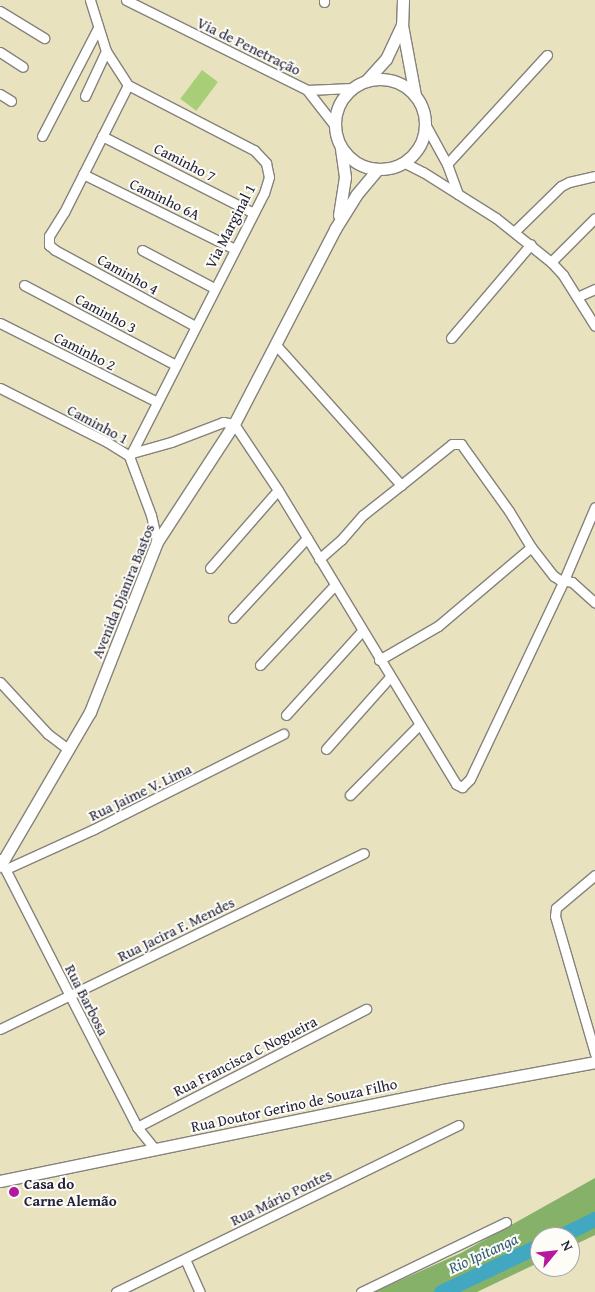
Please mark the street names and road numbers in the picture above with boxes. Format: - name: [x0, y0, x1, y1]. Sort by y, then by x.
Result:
- street label: Via de Penetração: [194, 13, 304, 79]
- street label: Caminho 7: [151, 139, 219, 185]
- street label: Caminho 6A: [127, 174, 203, 224]
- street label: Via Marginal 1: [201, 181, 259, 271]
- street label: Caminho 4: [94, 250, 162, 298]
- street label: Caminho 3: [72, 289, 140, 337]
- street label: Caminho 2: [51, 328, 119, 374]
- street label: Caminho 1: [64, 400, 132, 448]
- street label: Avenida Djanira Bastos: [88, 521, 158, 661]
- street label: Rua Jaime V. Lima: [86, 759, 194, 825]
- street label: Rua Jacira F. Mendes: [115, 893, 237, 965]
- street label: Rua Barbosa: [61, 961, 113, 1039]
- street label: Rua Francisca C Nogueira: [170, 1012, 320, 1100]
- street label: Rua Doutor Gerino de Souza Filho: [189, 1074, 399, 1136]
- street label: Rua Mário Pontes: [227, 1165, 335, 1229]

